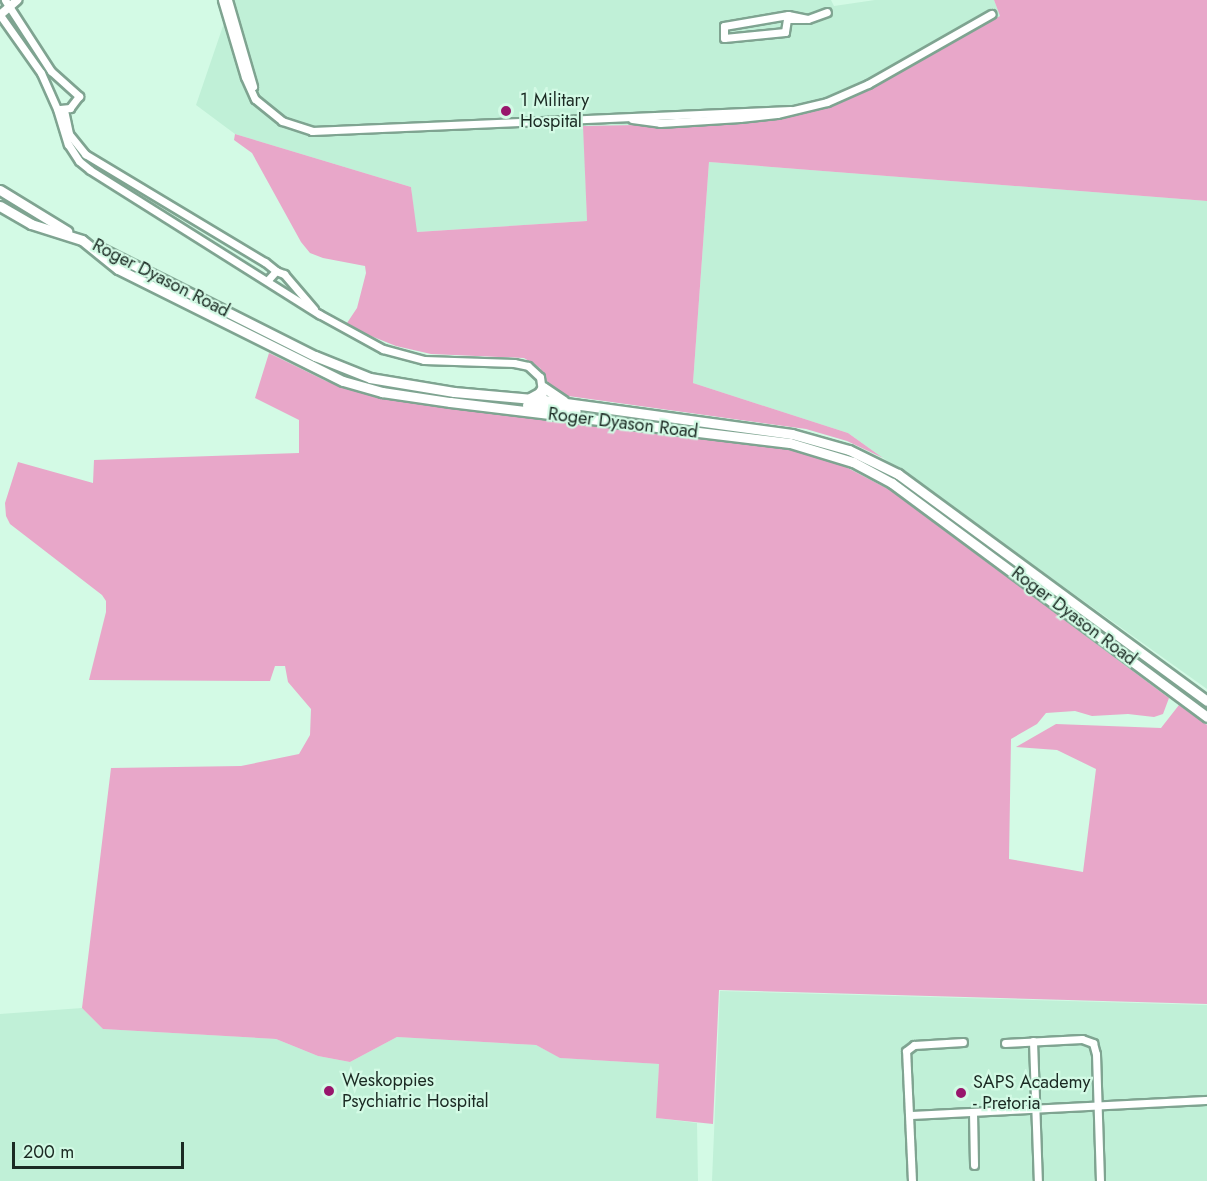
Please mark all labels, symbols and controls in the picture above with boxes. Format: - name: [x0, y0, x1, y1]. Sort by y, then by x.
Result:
- place label: 1 Military Hospital: [520, 90, 589, 132]
- marker: 1 Military Hospital: [497, 102, 515, 120]
- street label: Roger Dyason Road: [89, 234, 233, 322]
- street label: Roger Dyason Road: [547, 403, 699, 443]
- street label: Roger Dyason Road: [1007, 562, 1141, 670]
- place label: Weskoppies Psychiatric Hospital: [342, 1070, 489, 1112]
- place label: SAPS Academy - Pretoria: [973, 1072, 1090, 1114]
- marker: Weskoppies Psychiatric Hospital: [320, 1082, 338, 1100]
- marker: SAPS Academy - Pretoria: [954, 1086, 968, 1100]
- scale bar: [15, 1130, 188, 1168]
- text: 200 m: [23, 1139, 74, 1165]

